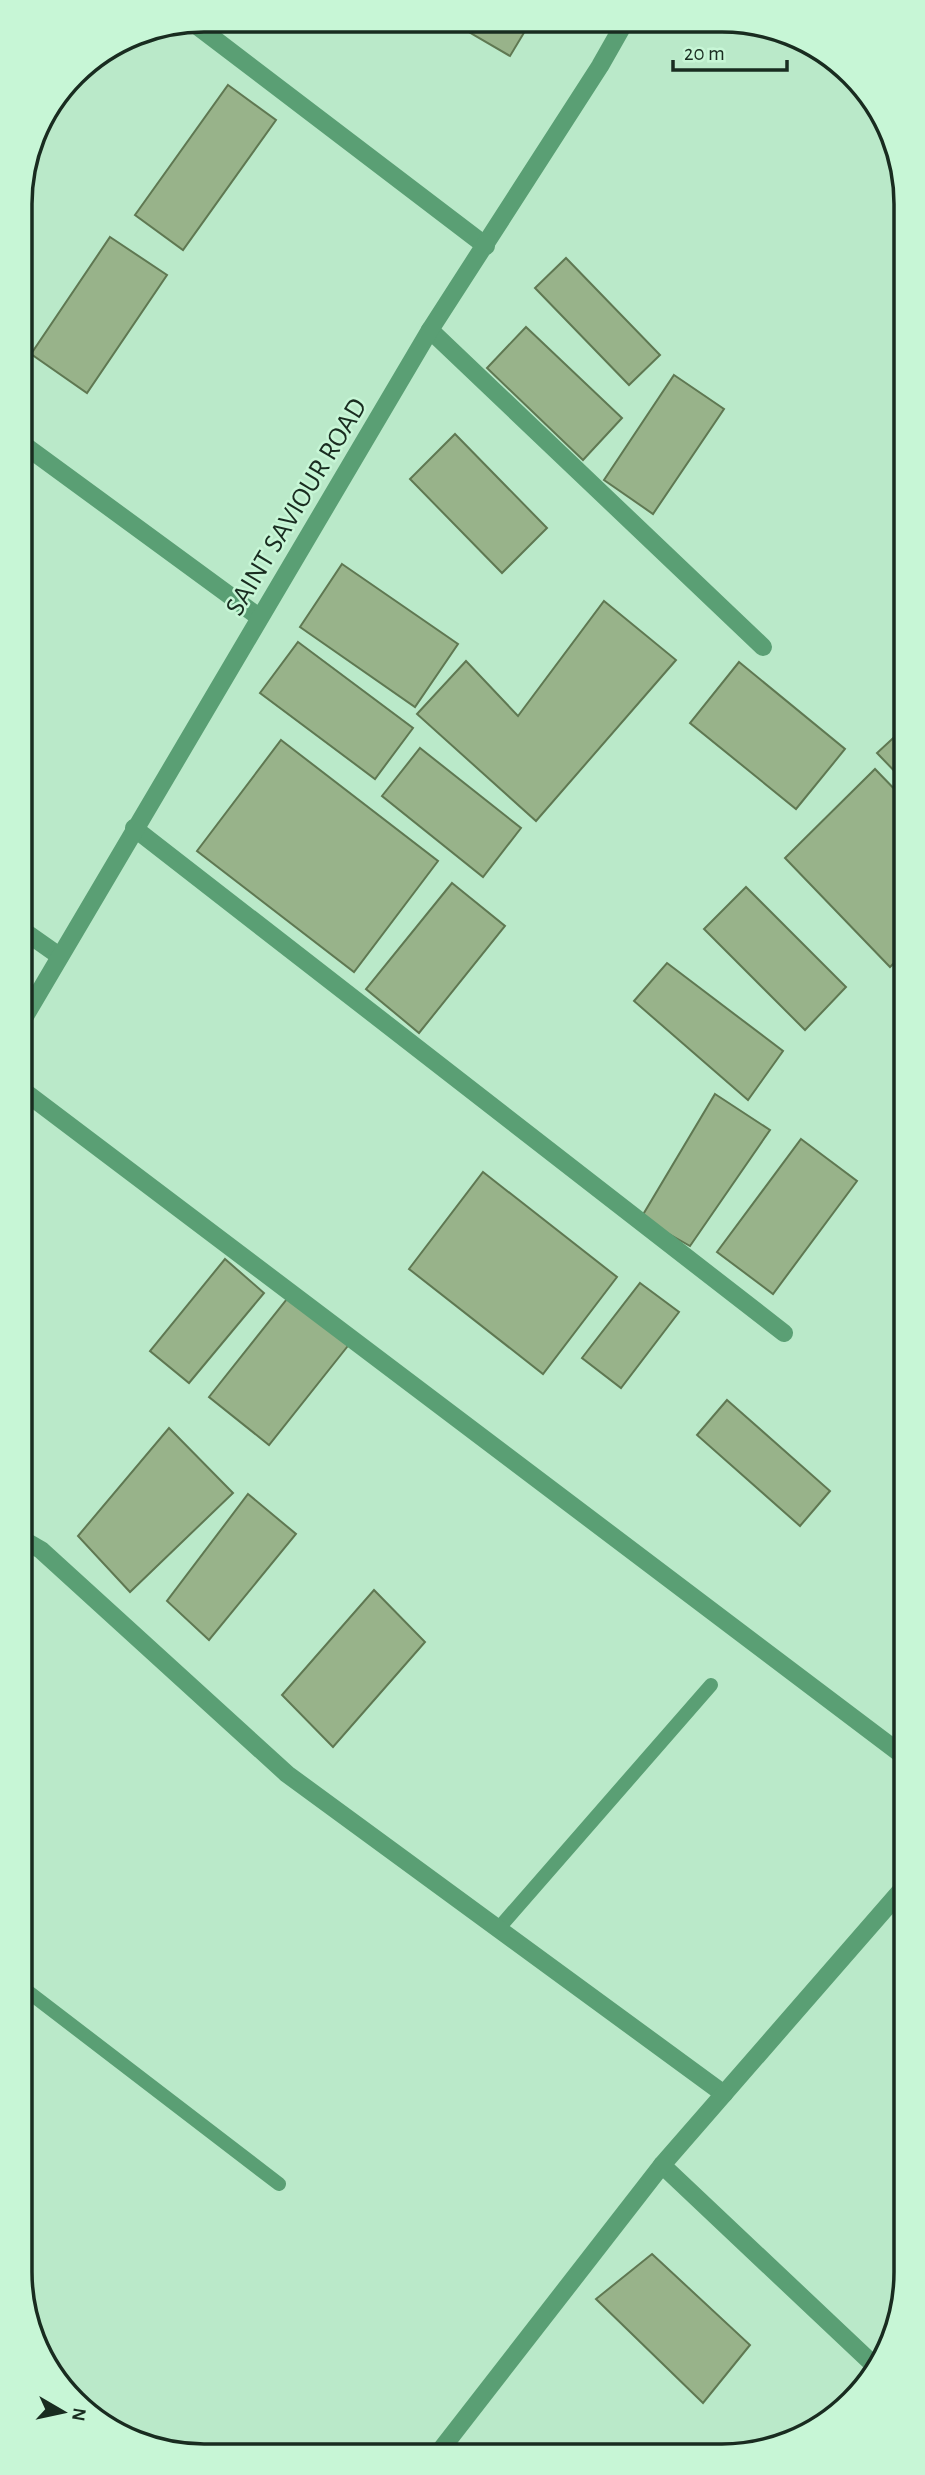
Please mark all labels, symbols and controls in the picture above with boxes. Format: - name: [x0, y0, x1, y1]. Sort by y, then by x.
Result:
- scale bar: [673, 28, 787, 72]
- text: 20 m: [684, 43, 725, 64]
- street label: SAINT SAVIOUR ROAD: [221, 394, 373, 621]
- north arrow: [28, 2377, 98, 2447]
- text: N: [68, 2406, 89, 2422]

